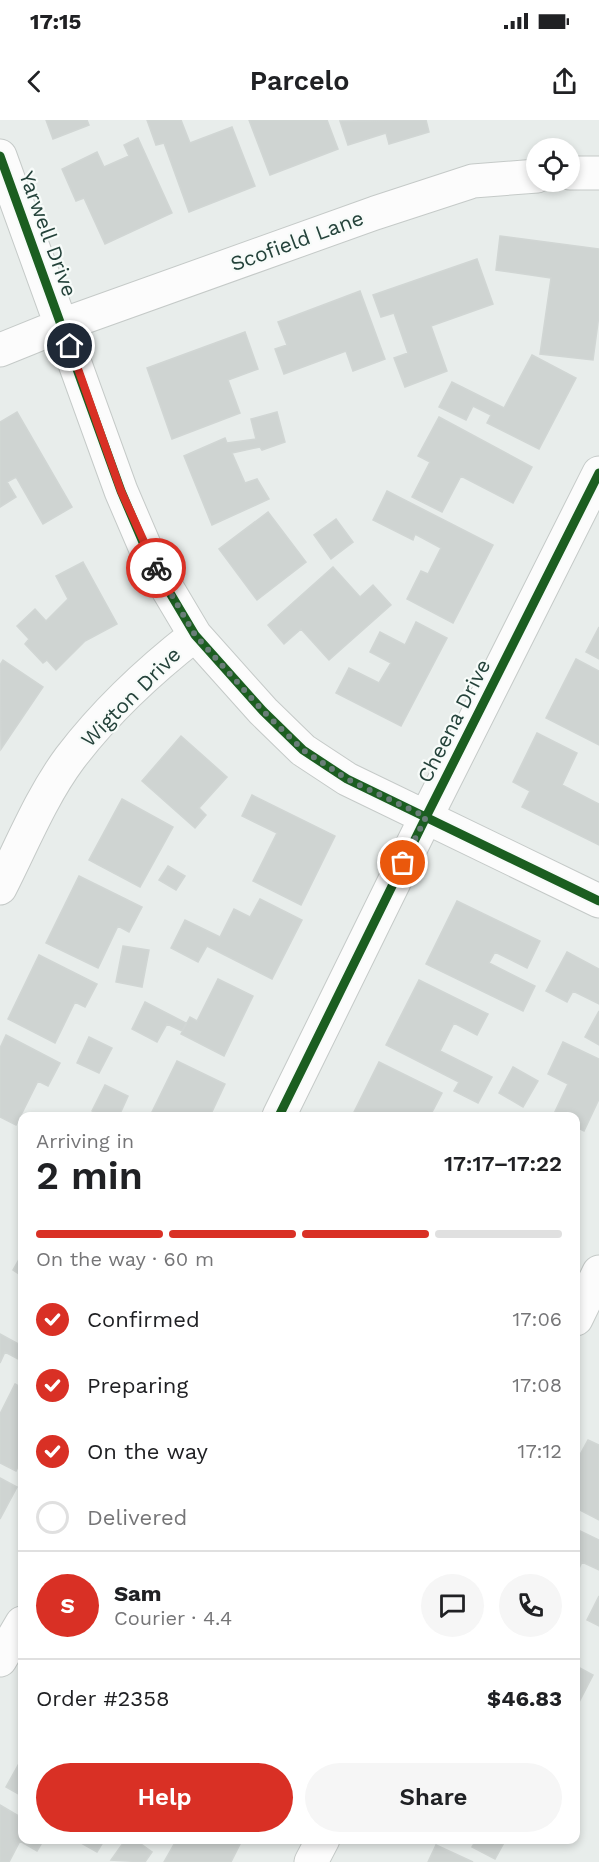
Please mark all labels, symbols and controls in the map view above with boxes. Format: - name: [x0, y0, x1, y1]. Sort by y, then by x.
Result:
- text: 17:15: [30, 9, 81, 34]
- icon: back: [18, 65, 51, 98]
- text: Parcelo: [250, 65, 349, 97]
- icon: share: [548, 65, 581, 98]
- map controls: [526, 138, 580, 192]
- button: locate: [526, 138, 580, 192]
- street label: Yarwell Drive: [14, 168, 83, 300]
- street label: Scofield Lane: [227, 205, 367, 276]
- pin: [44, 320, 95, 371]
- icon: home: [53, 329, 86, 362]
- courier: [126, 538, 186, 598]
- icon: bike: [140, 552, 173, 585]
- street label: Wigton Drive: [76, 642, 186, 752]
- street label: Cheena Drive: [412, 655, 495, 787]
- pin: [377, 837, 428, 888]
- icon: bag: [386, 846, 419, 879]
- text: Arriving in: [36, 1129, 134, 1153]
- text: 17:17–17:22: [444, 1151, 562, 1176]
- text: 2 min: [36, 1153, 143, 1198]
- text: On the way · 60 m: [36, 1247, 214, 1271]
- icon: check: [36, 1303, 69, 1336]
- text: Confirmed: [87, 1307, 200, 1332]
- text: 17:06: [512, 1307, 562, 1331]
- icon: check: [36, 1369, 69, 1402]
- text: Preparing: [87, 1373, 188, 1398]
- text: 17:08: [512, 1373, 562, 1397]
- icon: check: [36, 1435, 69, 1468]
- text: On the way: [87, 1439, 208, 1464]
- text: 17:12: [518, 1439, 562, 1463]
- text: Delivered: [87, 1505, 187, 1530]
- button: chat: [421, 1574, 484, 1637]
- button: phone: [499, 1574, 562, 1637]
- text: Sam: [114, 1581, 162, 1606]
- text: S: [60, 1593, 75, 1618]
- text: Courier · 4.4: [114, 1606, 232, 1630]
- text: Order #2358: [36, 1686, 170, 1711]
- text: $46.83: [487, 1686, 562, 1711]
- button: Help: [36, 1763, 293, 1832]
- button: Share: [305, 1763, 562, 1832]

